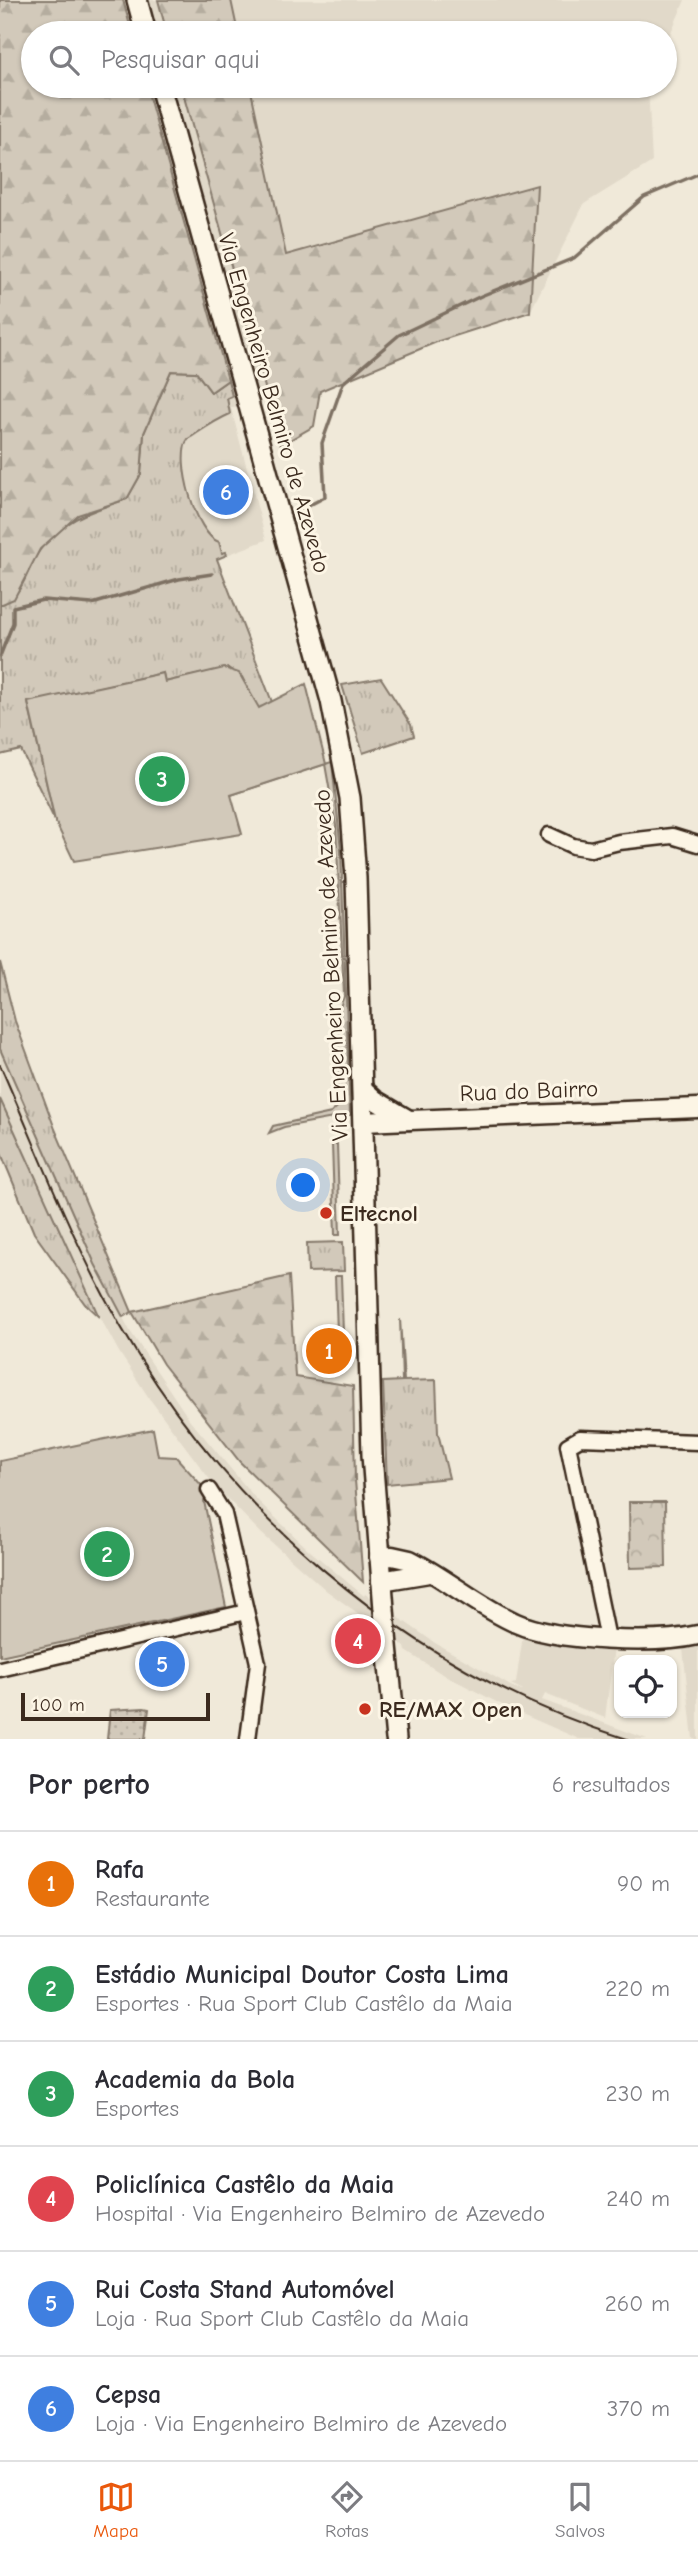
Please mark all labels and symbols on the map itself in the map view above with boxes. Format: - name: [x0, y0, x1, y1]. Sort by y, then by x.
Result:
- street label: Via Engenheiro Belmiro de Azevedo: [212, 230, 336, 576]
- pin: 6: [203, 466, 249, 518]
- pin: 3: [139, 753, 185, 805]
- street label: Via Engenheiro Belmiro de Azevedo: [308, 788, 354, 1142]
- street label: Rua do Bairro: [459, 1075, 599, 1107]
- your location: [286, 1168, 320, 1202]
- place label: Eltecnol: [340, 1200, 418, 1227]
- marker: Eltecnol: [318, 1205, 334, 1221]
- pin: 1: [306, 1325, 352, 1377]
- pin: 2: [84, 1528, 130, 1580]
- pin: 4: [335, 1615, 381, 1667]
- pin: 5: [139, 1638, 185, 1690]
- scale bar: [21, 1690, 210, 1722]
- place label: RE/MAX Open: [379, 1696, 522, 1723]
- marker: RE/MAX Open: [357, 1701, 373, 1717]

